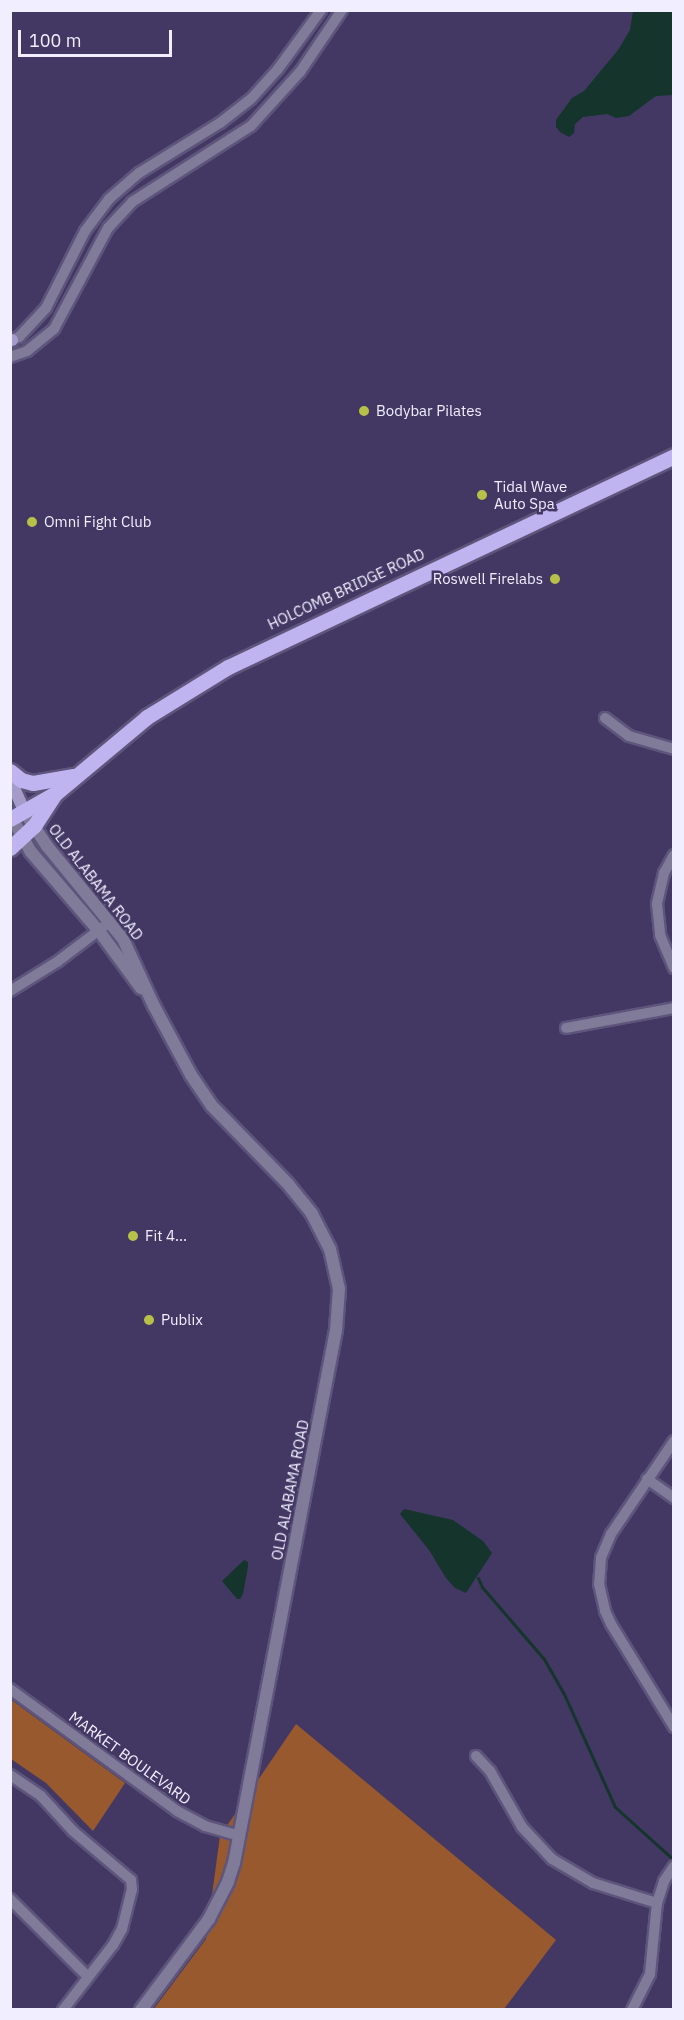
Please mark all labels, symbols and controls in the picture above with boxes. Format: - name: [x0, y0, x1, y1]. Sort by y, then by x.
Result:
- scale bar: [21, 18, 176, 56]
- text: 100 m: [29, 29, 81, 52]
- place label: Bodybar Pilates: [376, 402, 482, 420]
- marker: Bodybar Pilates: [357, 404, 371, 418]
- place label: Tidal Wave Auto Spa: [494, 477, 567, 512]
- marker: Tidal Wave Auto Spa: [475, 488, 489, 502]
- place label: Omni Fight Club: [44, 513, 152, 531]
- marker: Omni Fight Club: [25, 515, 39, 529]
- street label: HOLCOMB BRIDGE ROAD: [265, 545, 427, 633]
- place label: Roswell Firelabs: [433, 570, 543, 588]
- marker: Roswell Firelabs: [548, 572, 562, 586]
- street label: OLD ALABAMA ROAD: [45, 820, 147, 944]
- place label: Fit 4...: [145, 1227, 187, 1245]
- marker: Fit 4...: [126, 1229, 140, 1243]
- place label: Publix: [161, 1311, 203, 1329]
- marker: Publix: [142, 1313, 156, 1327]
- street label: OLD ALABAMA ROAD: [268, 1418, 312, 1562]
- street label: MARKET BOULEVARD: [66, 1708, 194, 1808]

